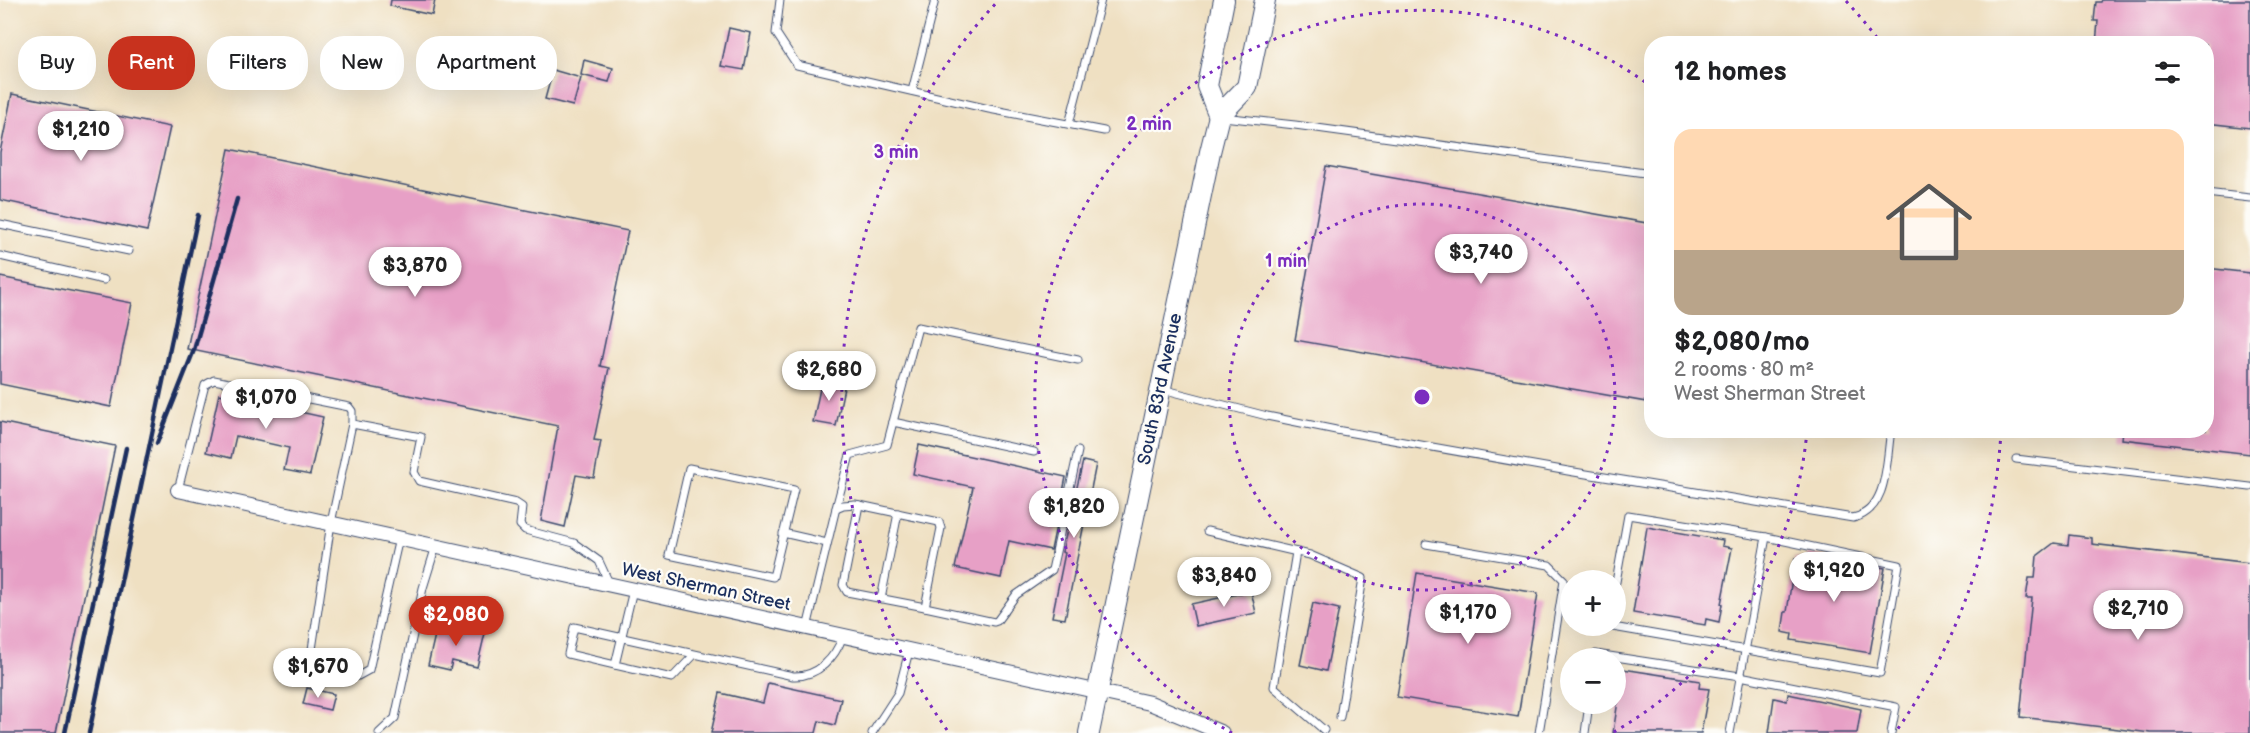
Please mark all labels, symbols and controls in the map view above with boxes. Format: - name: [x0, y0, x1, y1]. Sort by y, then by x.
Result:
- chip: Buy: [18, 36, 96, 90]
- chip: Rent: [108, 36, 195, 90]
- chip: Filters: [207, 36, 308, 90]
- chip: New: [320, 36, 404, 90]
- chip: Apartment: [416, 36, 557, 90]
- icon: filters: [2151, 56, 2184, 89]
- text: 12 homes: [1674, 57, 1786, 88]
- pin: $1,210: [32, 111, 130, 162]
- text: 2 min: [1126, 114, 1172, 135]
- text: $1,210: [52, 118, 110, 142]
- text: 3 min: [873, 142, 919, 163]
- icon: home: [1875, 168, 1983, 276]
- pin: $3,740: [1432, 234, 1530, 285]
- text: $3,740: [1449, 241, 1513, 265]
- pin: $3,870: [366, 247, 464, 298]
- text: 1 min: [1265, 251, 1307, 272]
- text: $3,870: [383, 254, 447, 278]
- street label: South 83rd Avenue: [1134, 311, 1186, 467]
- text: $2,080/mo: [1674, 327, 1810, 358]
- pin: $2,680: [780, 351, 878, 402]
- text: $2,680: [796, 358, 862, 382]
- text: 2 rooms · 80 m²: [1674, 358, 1814, 382]
- pin: $1,070: [217, 379, 315, 430]
- text: West Sherman Street: [1674, 382, 1865, 406]
- text: $1,070: [235, 386, 297, 410]
- centre of rings: [1412, 387, 1432, 407]
- pin: $1,820: [1025, 488, 1123, 539]
- text: $1,820: [1043, 495, 1105, 519]
- pin: $1,920: [1785, 552, 1883, 603]
- pin: $3,840: [1175, 557, 1273, 608]
- street label: West Sherman Street: [620, 559, 793, 615]
- text: $1,920: [1803, 559, 1865, 583]
- text: $3,840: [1191, 564, 1257, 588]
- map controls: [1560, 570, 1626, 714]
- button: +: [1560, 570, 1626, 636]
- pin: $2,710: [2089, 590, 2187, 641]
- pin: $1,170: [1419, 594, 1517, 645]
- pin: $2,080: [407, 596, 505, 647]
- text: $2,710: [2107, 597, 2169, 621]
- text: $1,170: [1439, 601, 1497, 625]
- text: $2,080: [423, 603, 489, 627]
- pin: $1,670: [269, 648, 367, 699]
- button: −: [1560, 648, 1626, 714]
- text: $1,670: [287, 655, 349, 679]

